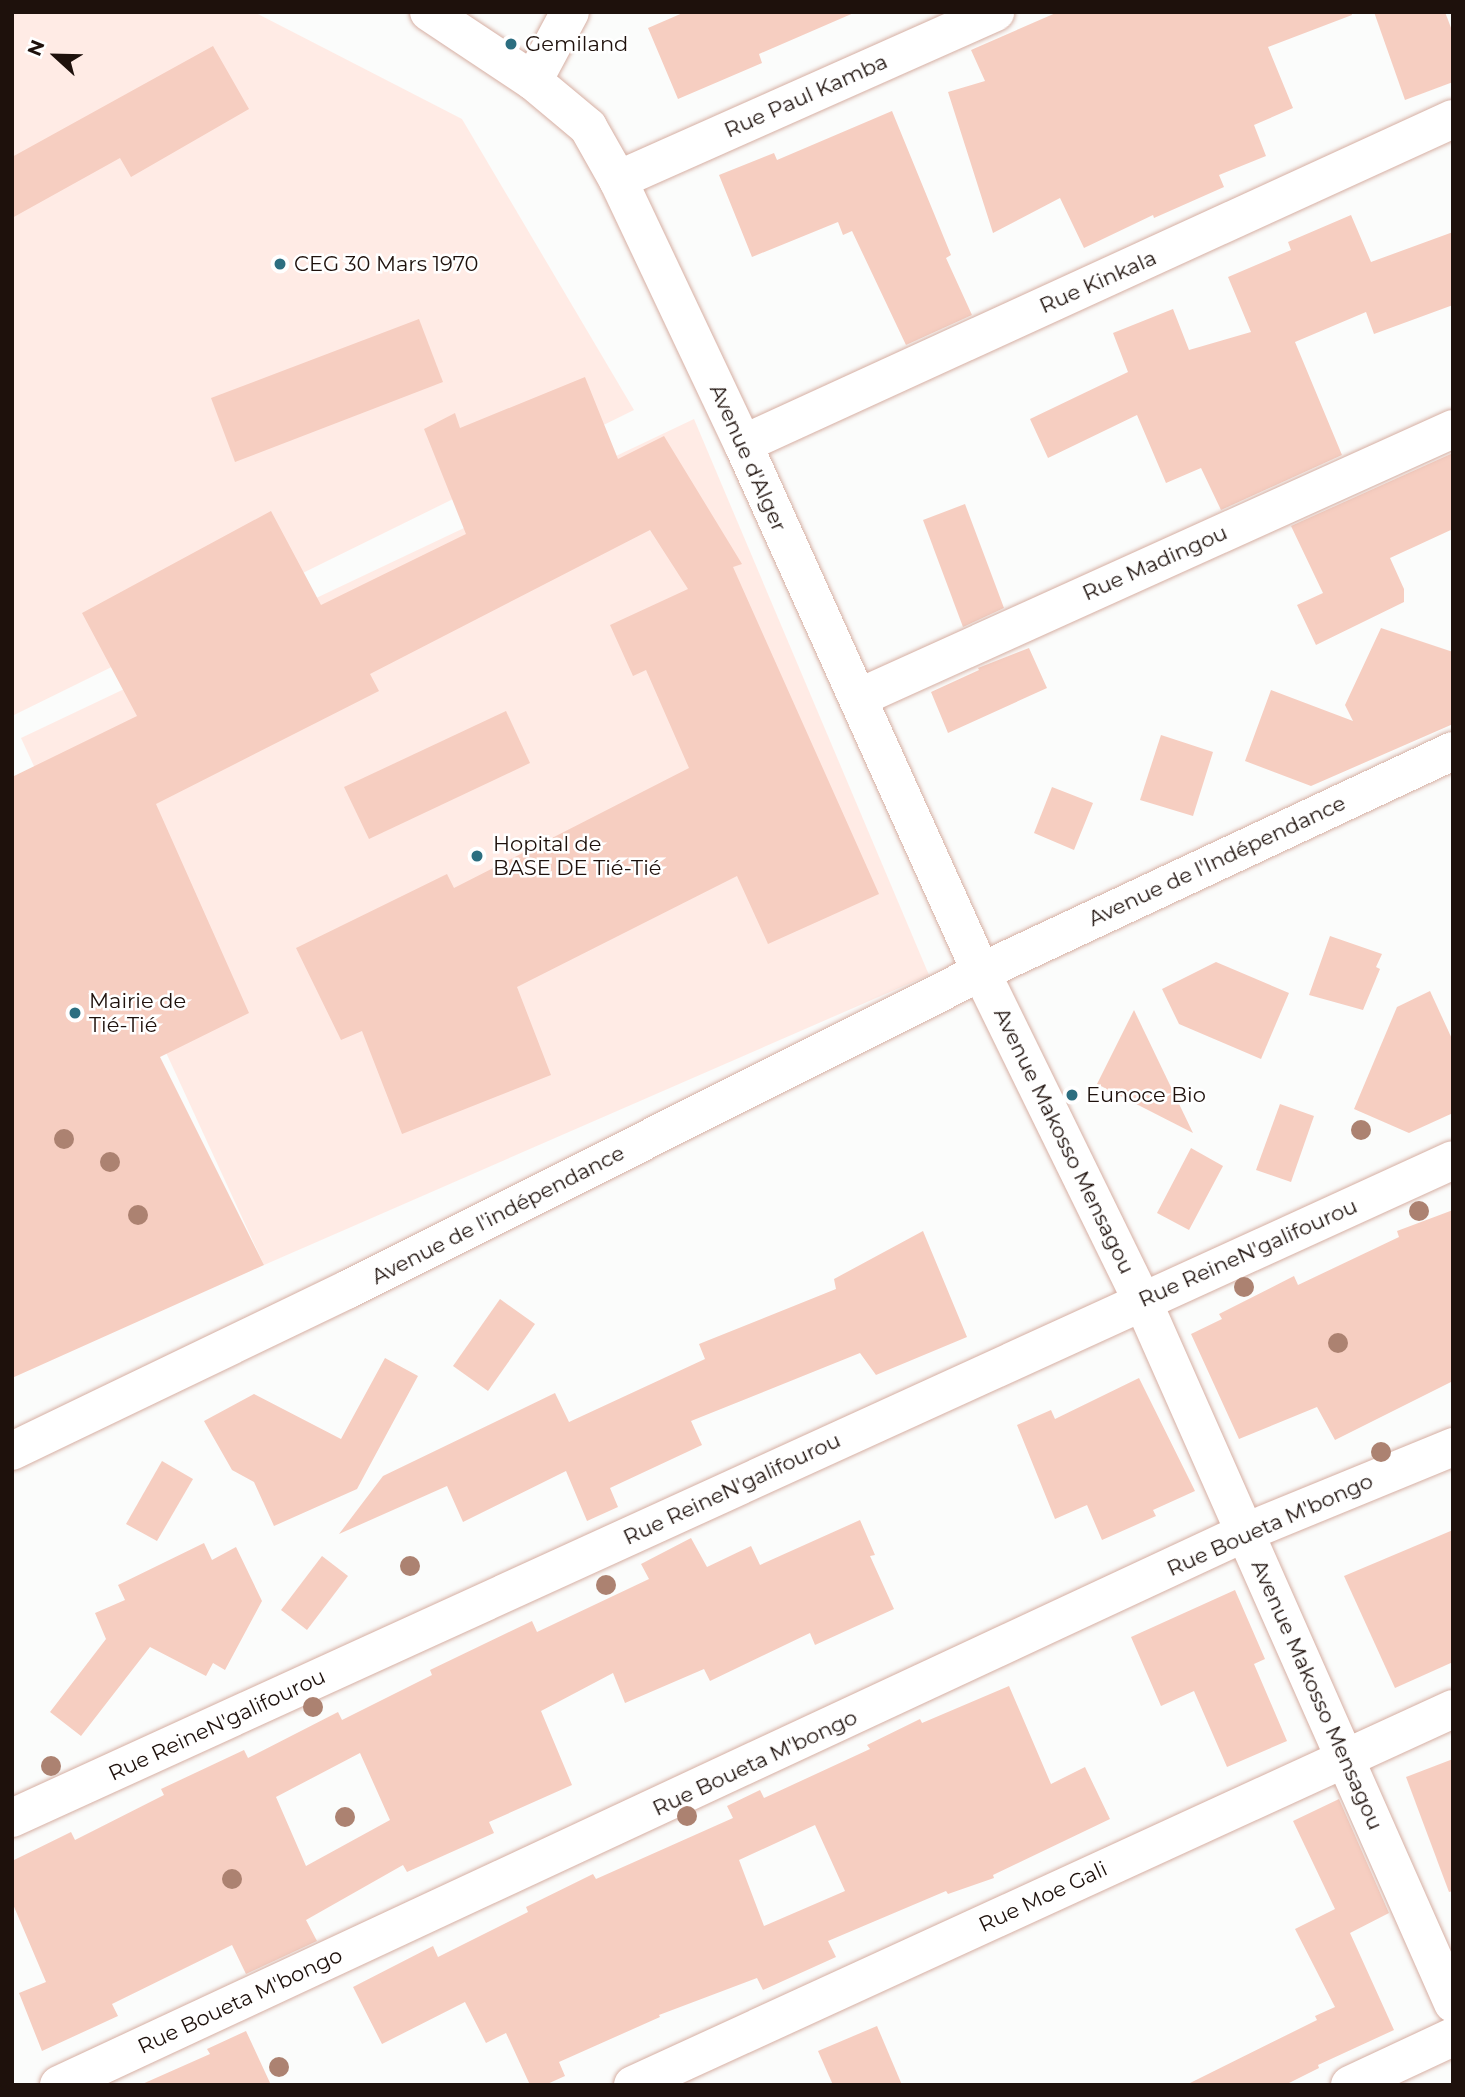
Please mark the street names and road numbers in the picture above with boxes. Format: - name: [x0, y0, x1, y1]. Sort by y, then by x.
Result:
- street label: Rue Paul Kamba: [721, 49, 891, 143]
- street label: Rue Kinkala: [1036, 245, 1160, 319]
- street label: Avenue d'Alger: [704, 380, 792, 536]
- street label: Rue Madingou: [1079, 520, 1231, 606]
- street label: Avenue de l'Indépendance: [1084, 790, 1350, 932]
- street label: Avenue Makosso Mensagou: [988, 1004, 1140, 1278]
- street label: Avenue de l'indépendance: [367, 1140, 629, 1290]
- street label: Rue ReineN'galifourou: [1135, 1193, 1361, 1313]
- street label: Rue ReineN'galifourou: [619, 1428, 845, 1550]
- street label: Rue Boueta M'bongo: [1163, 1468, 1377, 1582]
- street label: Avenue Makosso Mensagou: [1246, 1556, 1388, 1834]
- street label: Rue ReineN'galifourou: [104, 1664, 330, 1786]
- street label: Rue Boueta M'bongo: [649, 1705, 861, 1821]
- street label: Rue Moe Gali: [975, 1856, 1111, 1938]
- street label: Rue Boueta M'bongo: [134, 1943, 346, 2059]

